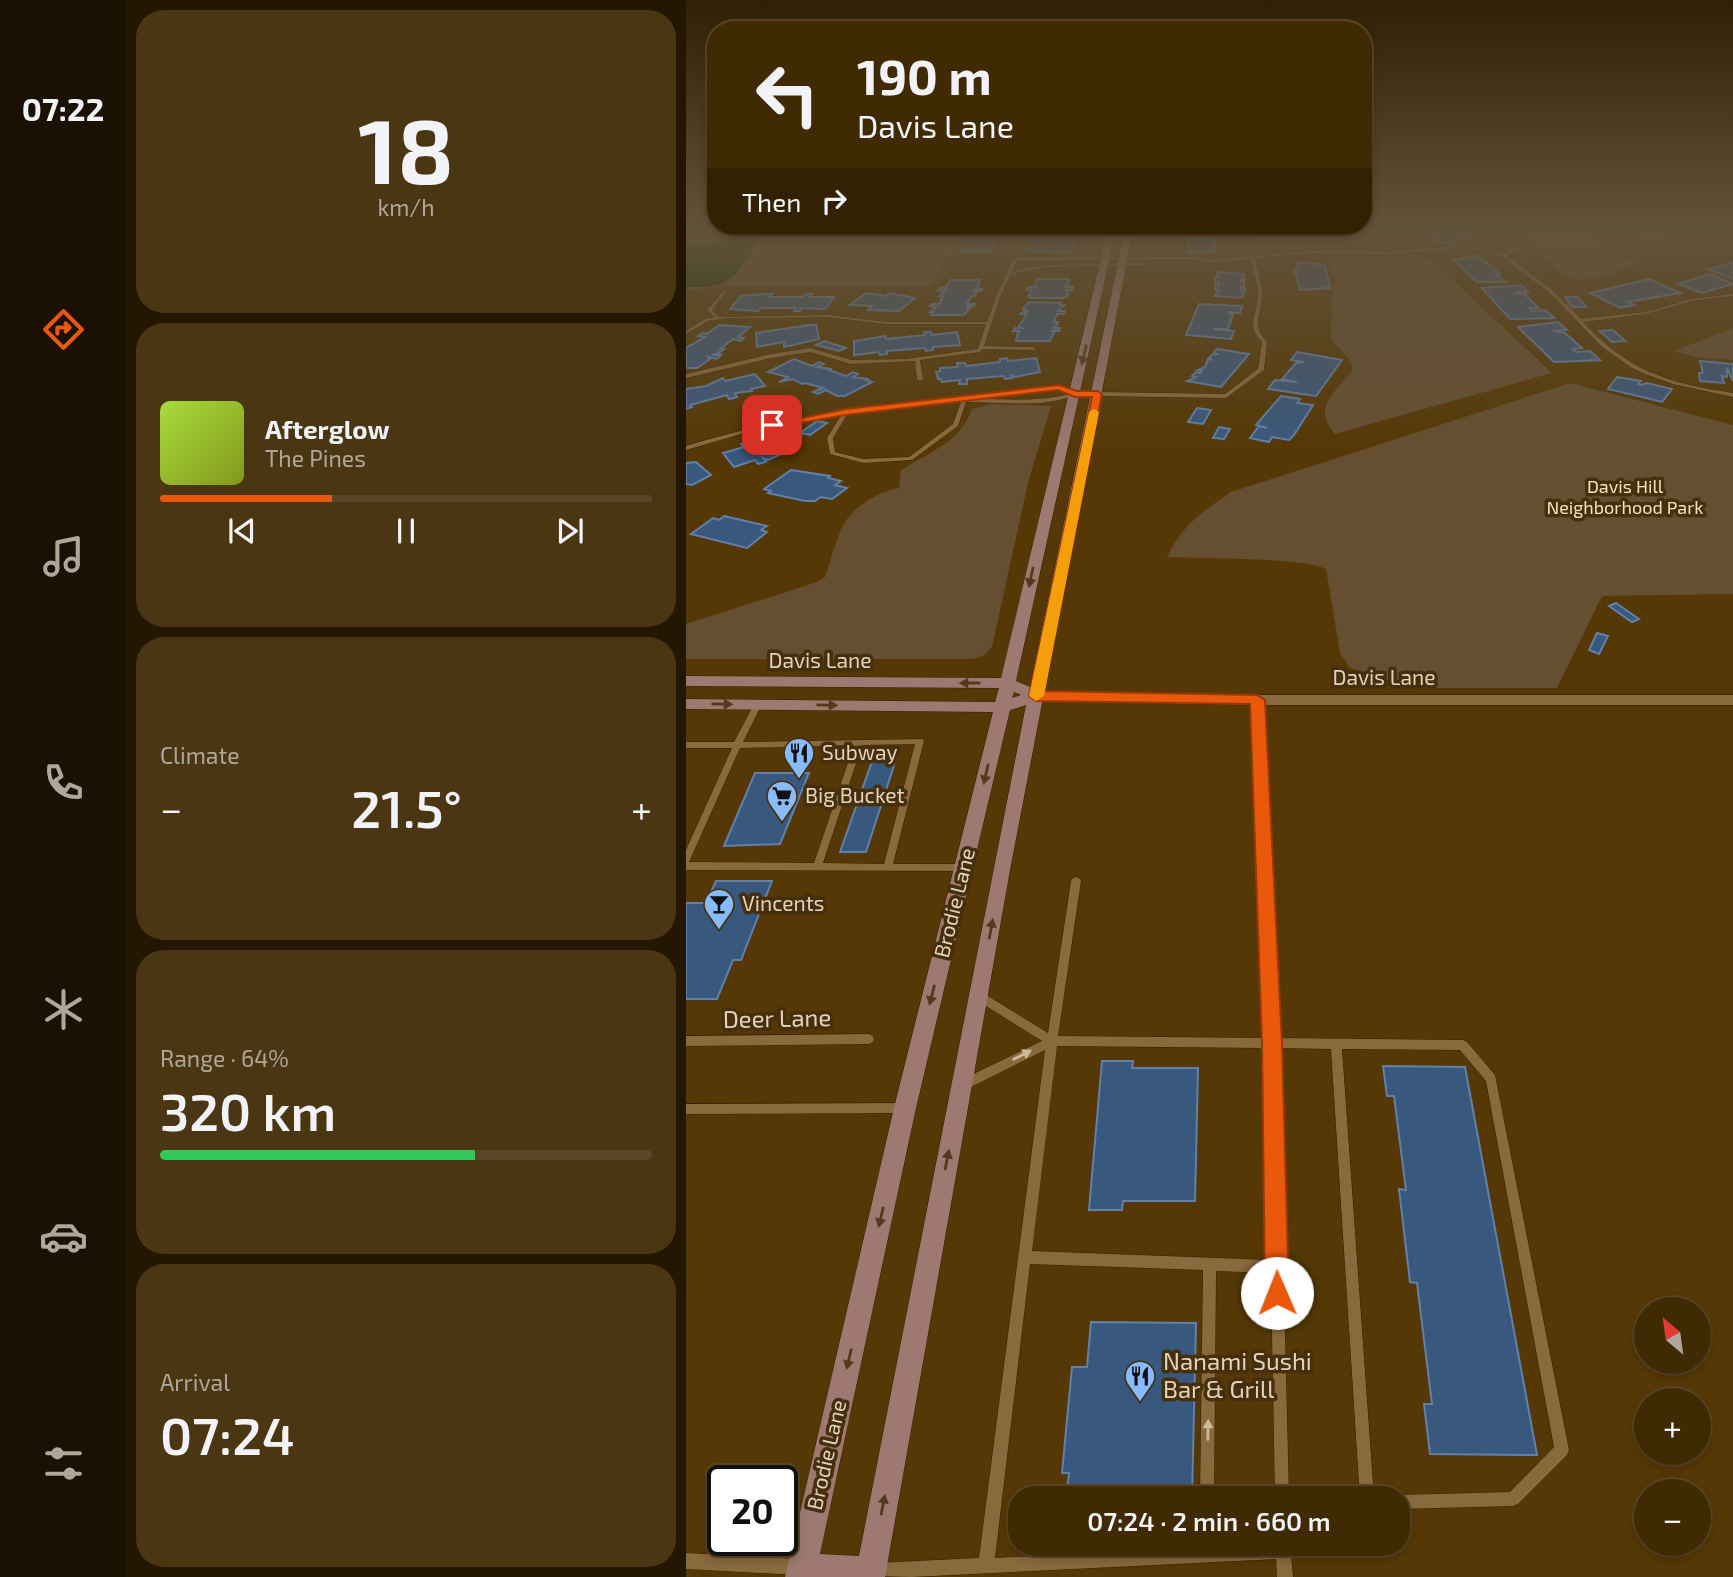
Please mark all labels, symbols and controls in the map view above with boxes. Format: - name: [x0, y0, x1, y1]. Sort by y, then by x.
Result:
- text: 190 m: [857, 46, 992, 105]
- icon: left: [742, 49, 833, 140]
- text: 07:22: [22, 89, 104, 127]
- text: 18: [358, 93, 454, 202]
- text: Davis Lane: [857, 106, 1014, 144]
- icon: right: [815, 182, 853, 220]
- text: Then: [742, 186, 801, 217]
- text: km/h: [377, 193, 435, 221]
- icon: directions: [39, 305, 88, 354]
- one-way arrow: [1078, 345, 1089, 367]
- pin: [742, 395, 802, 455]
- icon: arrive: [753, 406, 791, 444]
- text: Afterglow: [265, 413, 390, 444]
- text: The Pines: [265, 444, 366, 472]
- park label: Davis Hill Neighborhood Park: [1546, 475, 1704, 518]
- icon: previous: [223, 512, 261, 550]
- icon: pause: [387, 512, 425, 550]
- icon: next: [551, 512, 589, 550]
- icon: music: [39, 532, 88, 581]
- one-way arrow: [1025, 566, 1036, 588]
- street label: Davis Lane: [769, 647, 871, 672]
- street label: Davis Lane: [1333, 664, 1435, 689]
- one-way arrow: [959, 677, 981, 689]
- one-way arrow: [711, 698, 733, 710]
- one-way arrow: [816, 699, 838, 711]
- restaurant icon: Subway: [782, 736, 816, 780]
- place label: Subway: [822, 739, 898, 764]
- text: Climate: [160, 741, 240, 769]
- icon: phone: [39, 758, 88, 807]
- one-way arrow: [980, 763, 991, 785]
- text: 21.5°: [351, 776, 462, 838]
- supermarket icon: Big Bucket: [765, 779, 799, 823]
- place label: Big Bucket: [805, 782, 905, 807]
- text: −: [160, 785, 182, 831]
- text: +: [631, 785, 652, 831]
- street label: Brodie Lane: [928, 845, 979, 960]
- bar icon: Vincents: [702, 887, 736, 931]
- place label: Vincents: [742, 890, 824, 915]
- one-way arrow: [986, 917, 997, 939]
- one-way arrow: [926, 984, 937, 1006]
- icon: climate: [39, 985, 88, 1034]
- street label: Deer Lane: [722, 1002, 831, 1033]
- text: Range · 64%: [160, 1044, 289, 1072]
- one-way arrow: [1012, 1050, 1032, 1061]
- text: 320 km: [160, 1079, 336, 1141]
- one-way arrow: [942, 1149, 953, 1171]
- one-way arrow: [875, 1206, 886, 1228]
- icon: car: [39, 1212, 88, 1261]
- position arrow: [1240, 1256, 1314, 1330]
- north arrow: [1634, 1297, 1712, 1374]
- map controls: [1634, 1297, 1711, 1556]
- place label: Nanami Sushi Bar & Grill: [1163, 1346, 1312, 1403]
- one-way arrow: [843, 1348, 854, 1370]
- restaurant icon: Nanami Sushi Bar & Grill: [1123, 1359, 1157, 1403]
- text: Arrival: [160, 1368, 230, 1396]
- button: +: [1634, 1388, 1711, 1465]
- street label: Brodie Lane: [801, 1397, 850, 1512]
- text: 07:24: [160, 1403, 295, 1465]
- one-way arrow: [1202, 1419, 1214, 1441]
- icon: filters: [39, 1439, 88, 1488]
- speed limit sign: 20: [707, 1465, 798, 1556]
- button: −: [1634, 1479, 1711, 1556]
- one-way arrow: [878, 1494, 889, 1516]
- text: 07:24 · 2 min · 660 m: [1087, 1505, 1331, 1536]

